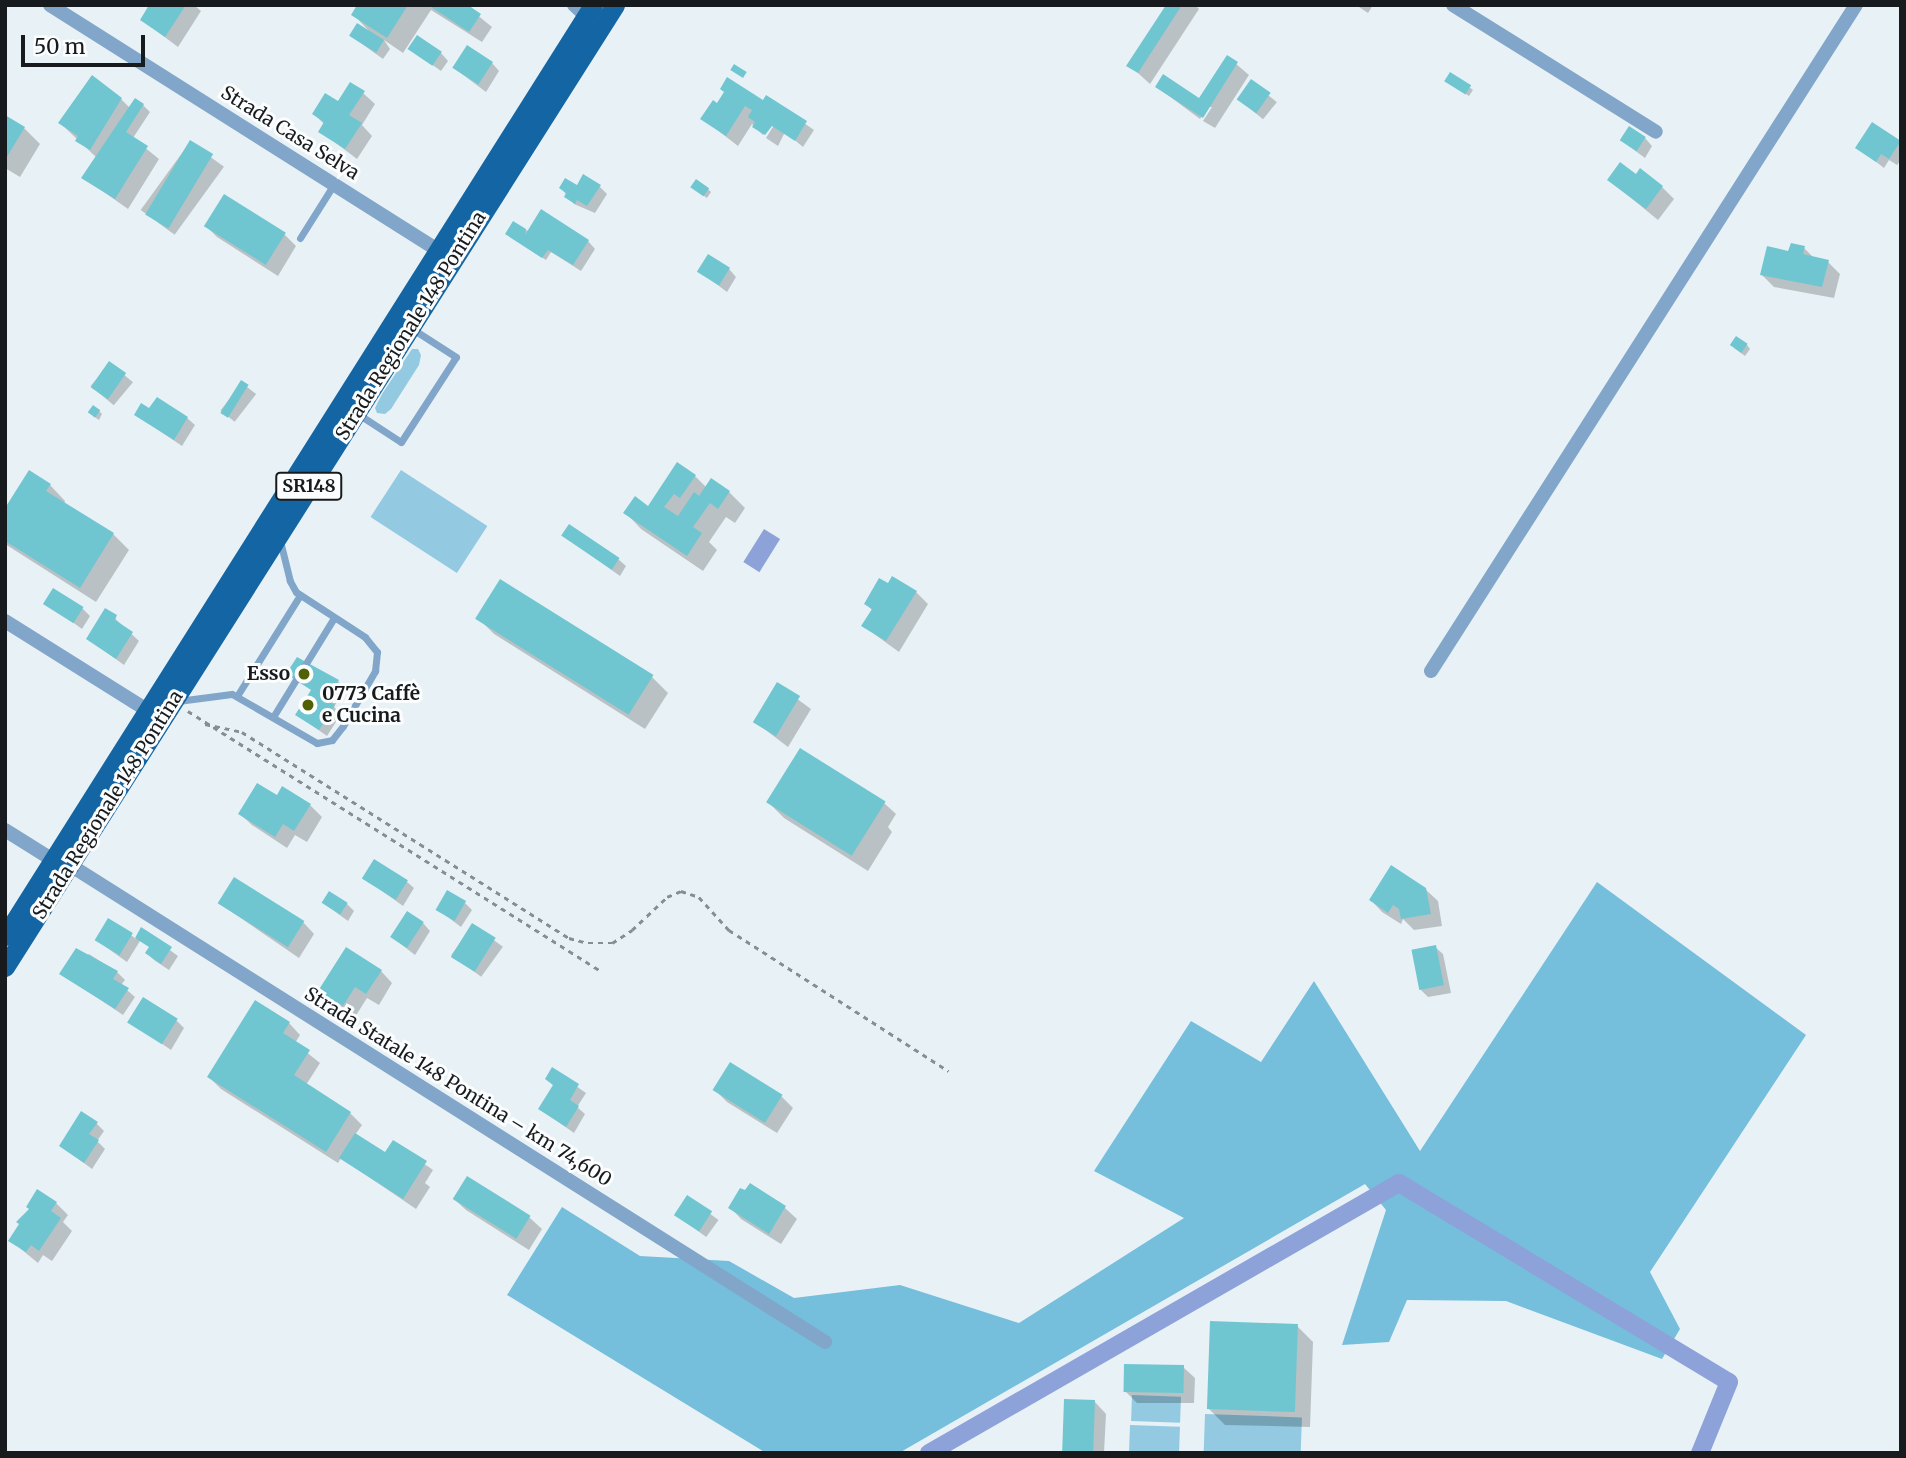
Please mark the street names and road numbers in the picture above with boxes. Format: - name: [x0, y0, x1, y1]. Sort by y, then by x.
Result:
- street label: Strada Casa Selva: [217, 81, 363, 185]
- street label: Strada Regionale 148 Pontina: [331, 207, 491, 445]
- road number: SR148: [274, 472, 344, 500]
- street label: Strada Regionale 148 Pontina: [28, 686, 188, 924]
- street label: Strada Statale 148 Pontina – km 74,600: [300, 983, 616, 1191]

